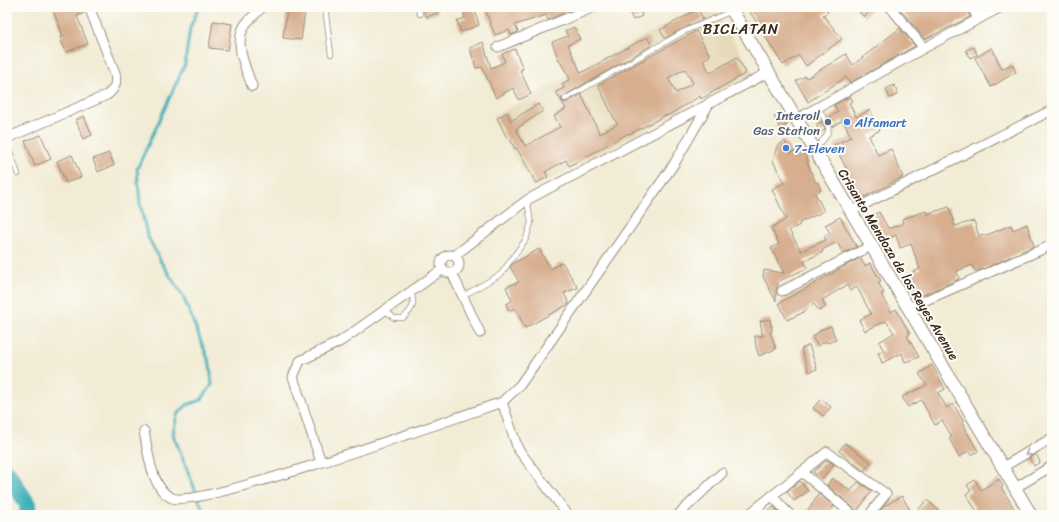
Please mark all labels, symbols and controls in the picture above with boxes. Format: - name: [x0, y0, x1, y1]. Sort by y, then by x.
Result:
- district label: BICLATAN: [703, 16, 779, 42]
- place label: Interoil Gas Station: [753, 104, 820, 142]
- place label: Alfamart: [854, 111, 907, 134]
- marker: Interoil Gas Station: [823, 117, 833, 127]
- marker: Alfamart: [842, 117, 852, 127]
- place label: 7-Eleven: [794, 137, 845, 160]
- marker: 7-Eleven: [781, 143, 791, 153]
- street label: Crisanto Mendoza de los Reyes Avenue: [832, 164, 965, 365]
- one-way arrow: [1025, 448, 1032, 455]

